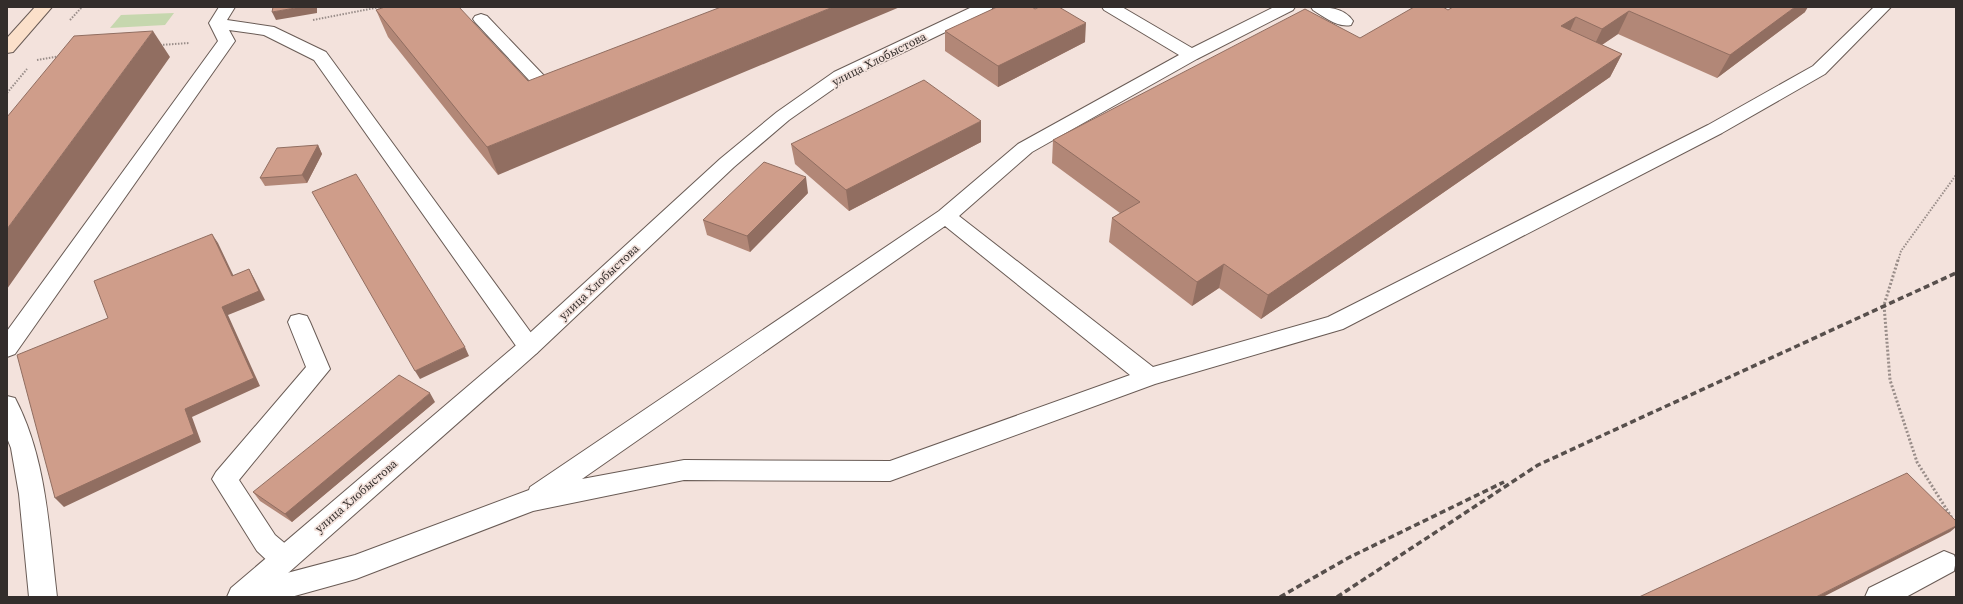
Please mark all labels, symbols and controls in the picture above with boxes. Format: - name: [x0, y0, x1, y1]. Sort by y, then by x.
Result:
- street label: улица Хлобыстова: [829, 28, 930, 90]
- street label: улица Хлобыстова: [555, 240, 643, 323]
- street label: улица Хлобыстова: [311, 455, 401, 536]

